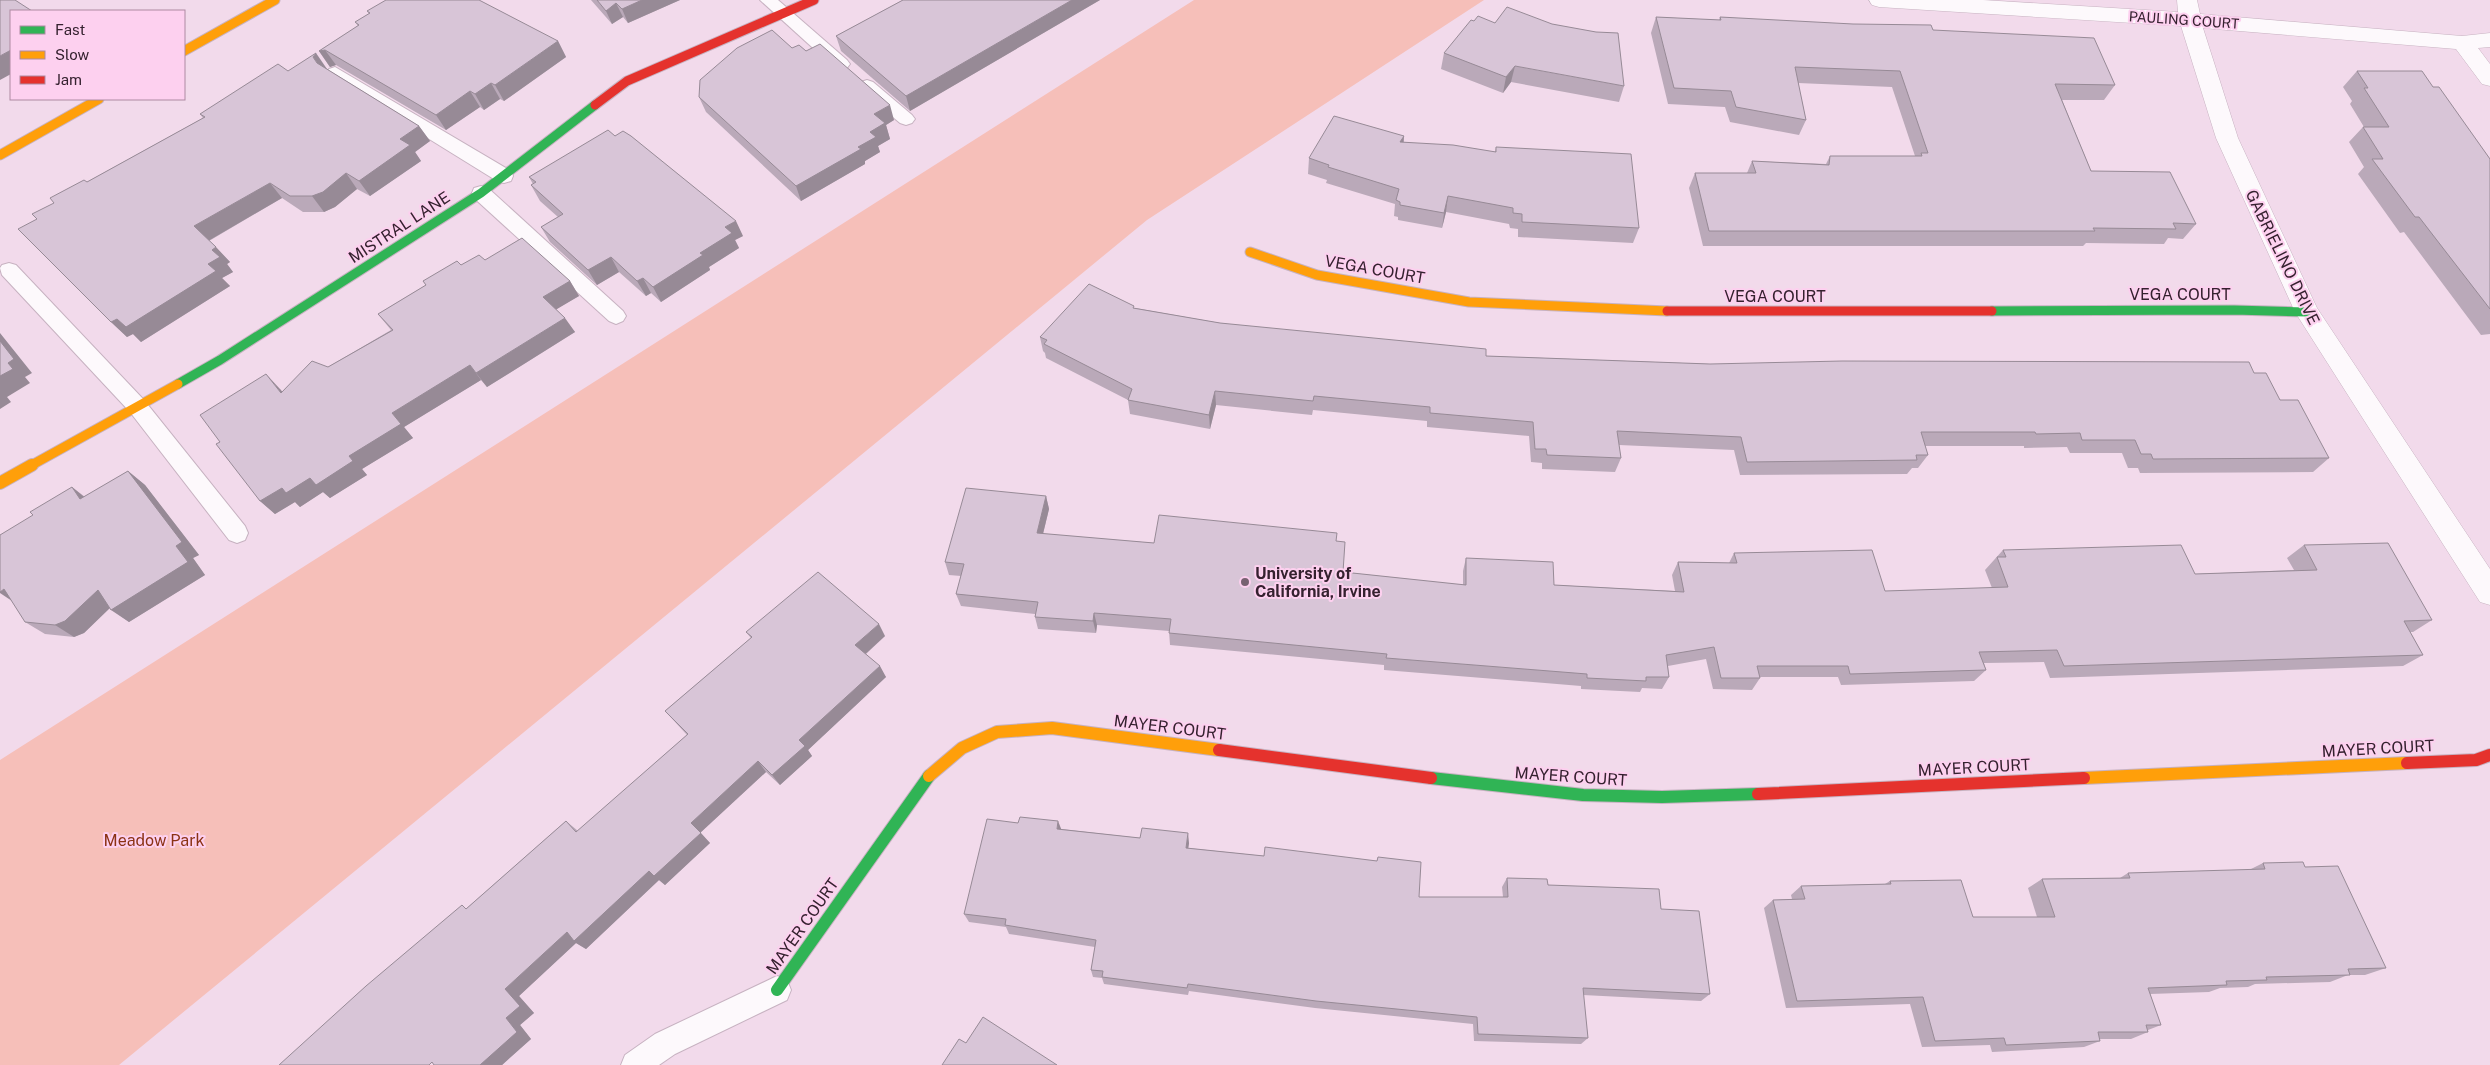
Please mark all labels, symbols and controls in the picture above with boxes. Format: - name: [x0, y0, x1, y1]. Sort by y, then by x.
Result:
- street label: PAULING COURT: [2128, 8, 2240, 32]
- legend: [10, 10, 185, 100]
- text: Fast: [55, 21, 85, 38]
- text: Slow: [55, 46, 90, 63]
- text: Jam: [55, 71, 82, 88]
- street label: GABRIELINO DRIVE: [2242, 187, 2324, 328]
- street label: MISTRAL LANE: [345, 188, 453, 267]
- street label: VEGA COURT: [1323, 251, 1427, 288]
- street label: VEGA COURT: [2129, 285, 2231, 304]
- street label: VEGA COURT: [1724, 287, 1826, 306]
- place label: University of California, Irvine: [1255, 564, 1381, 601]
- marker: University of California, Irvine: [1239, 576, 1251, 588]
- street label: MAYER COURT: [1113, 711, 1228, 744]
- street label: MAYER COURT: [2321, 736, 2435, 761]
- street label: MAYER COURT: [1917, 755, 2031, 780]
- street label: MAYER COURT: [1514, 763, 1628, 790]
- park label: Meadow Park: [104, 831, 204, 850]
- street label: MAYER COURT: [762, 874, 843, 978]

